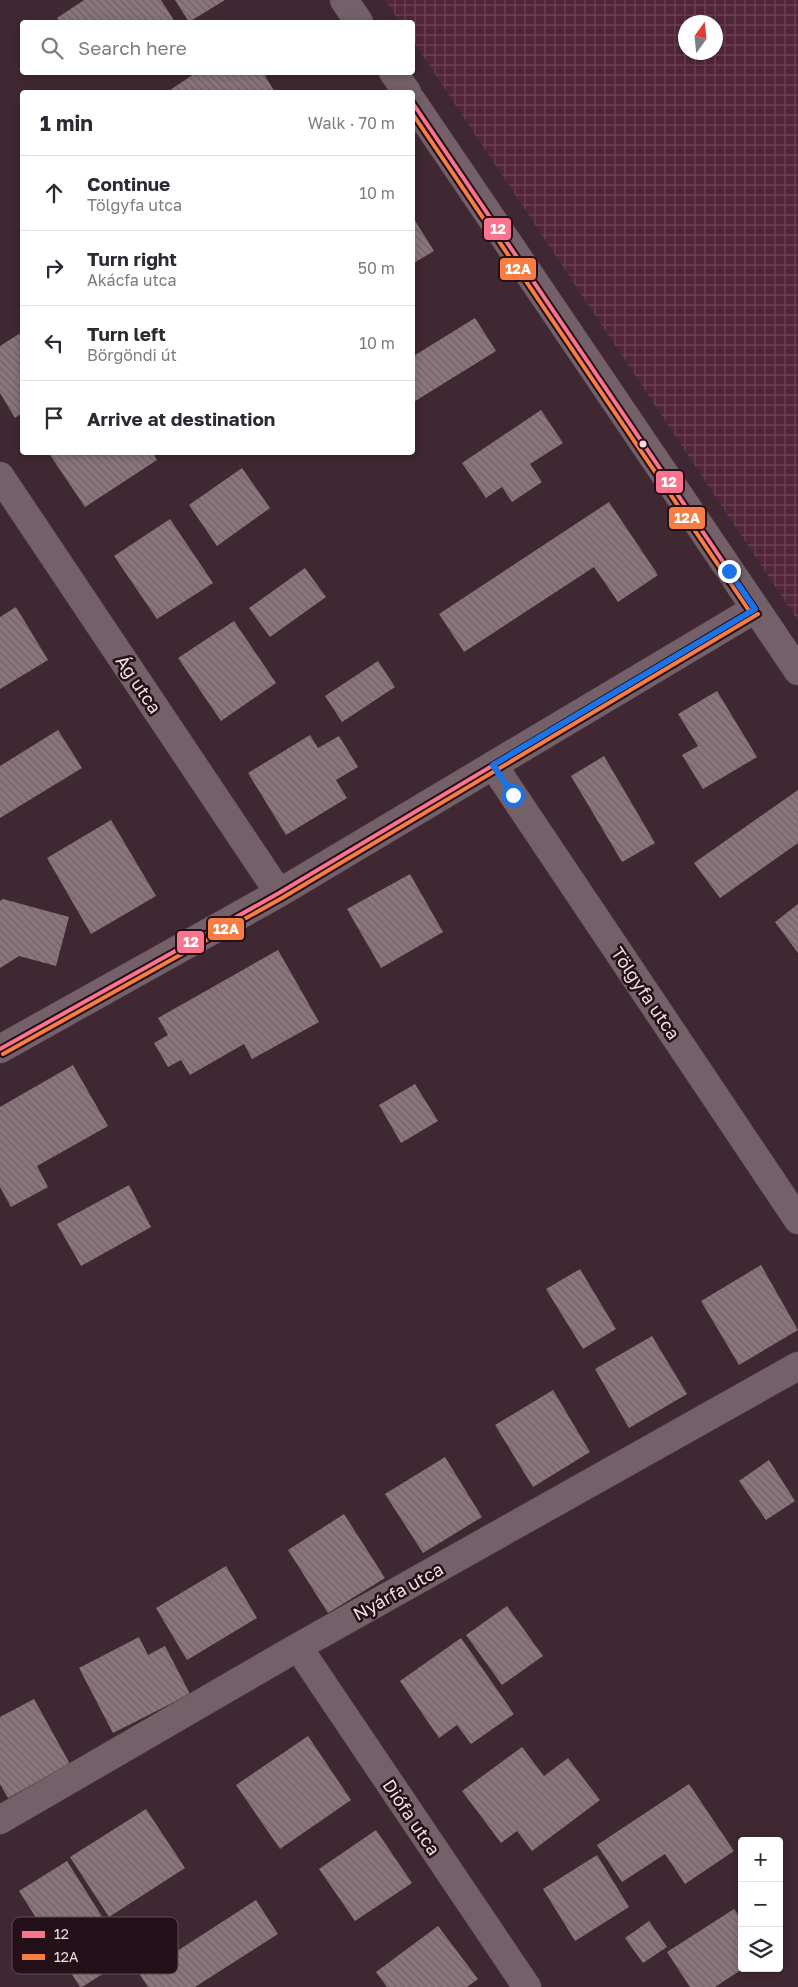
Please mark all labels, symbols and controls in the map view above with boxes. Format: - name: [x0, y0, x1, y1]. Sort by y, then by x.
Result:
- north arrow: [678, 15, 723, 60]
- search box: [20, 20, 415, 75]
- icon: search: [38, 34, 66, 62]
- text: Search here: [78, 36, 187, 59]
- text: 1 min: [40, 110, 93, 136]
- text: Walk · 70 m: [308, 113, 395, 133]
- text: Continue: [87, 172, 170, 195]
- icon: ahead: [40, 179, 68, 207]
- text: 10 m: [359, 183, 395, 203]
- text: Tölgyfa utca: [87, 195, 182, 215]
- line badge: 12: [483, 217, 512, 241]
- text: 12: [490, 220, 506, 237]
- text: Turn right: [87, 247, 177, 270]
- icon: right: [40, 254, 68, 282]
- line badge: 12A: [499, 257, 537, 281]
- text: 50 m: [358, 258, 395, 278]
- text: 12A: [505, 260, 531, 277]
- text: Akácfa utca: [87, 270, 177, 290]
- text: Turn left: [87, 322, 166, 345]
- icon: left: [40, 329, 68, 357]
- text: 10 m: [359, 333, 395, 353]
- text: Börgöndi út: [87, 345, 177, 365]
- icon: arrive: [40, 404, 68, 432]
- text: Arrive at destination: [87, 407, 275, 430]
- unlabelled marker: [638, 439, 648, 449]
- line badge: 12: [655, 470, 684, 494]
- text: 12: [661, 473, 677, 490]
- line badge: 12A: [668, 506, 706, 530]
- text: 12A: [674, 509, 700, 526]
- route end: [718, 560, 741, 583]
- street label: Ág utca: [112, 651, 166, 717]
- route start: [502, 784, 525, 807]
- line badge: 12A: [207, 917, 245, 941]
- text: 12A: [213, 920, 239, 937]
- line badge: 12: [176, 930, 205, 954]
- text: 12: [183, 933, 199, 950]
- street label: Tölgyfa utca: [607, 943, 685, 1043]
- street label: Nyárfa utca: [349, 1557, 447, 1625]
- street label: Diófa utca: [379, 1775, 445, 1859]
- map controls: [738, 1837, 783, 1972]
- button: +: [738, 1837, 783, 1882]
- button: −: [738, 1882, 783, 1927]
- legend: [12, 1917, 178, 1974]
- text: 12: [54, 1925, 69, 1942]
- button: layers: [738, 1927, 783, 1972]
- text: 12A: [54, 1948, 79, 1965]

